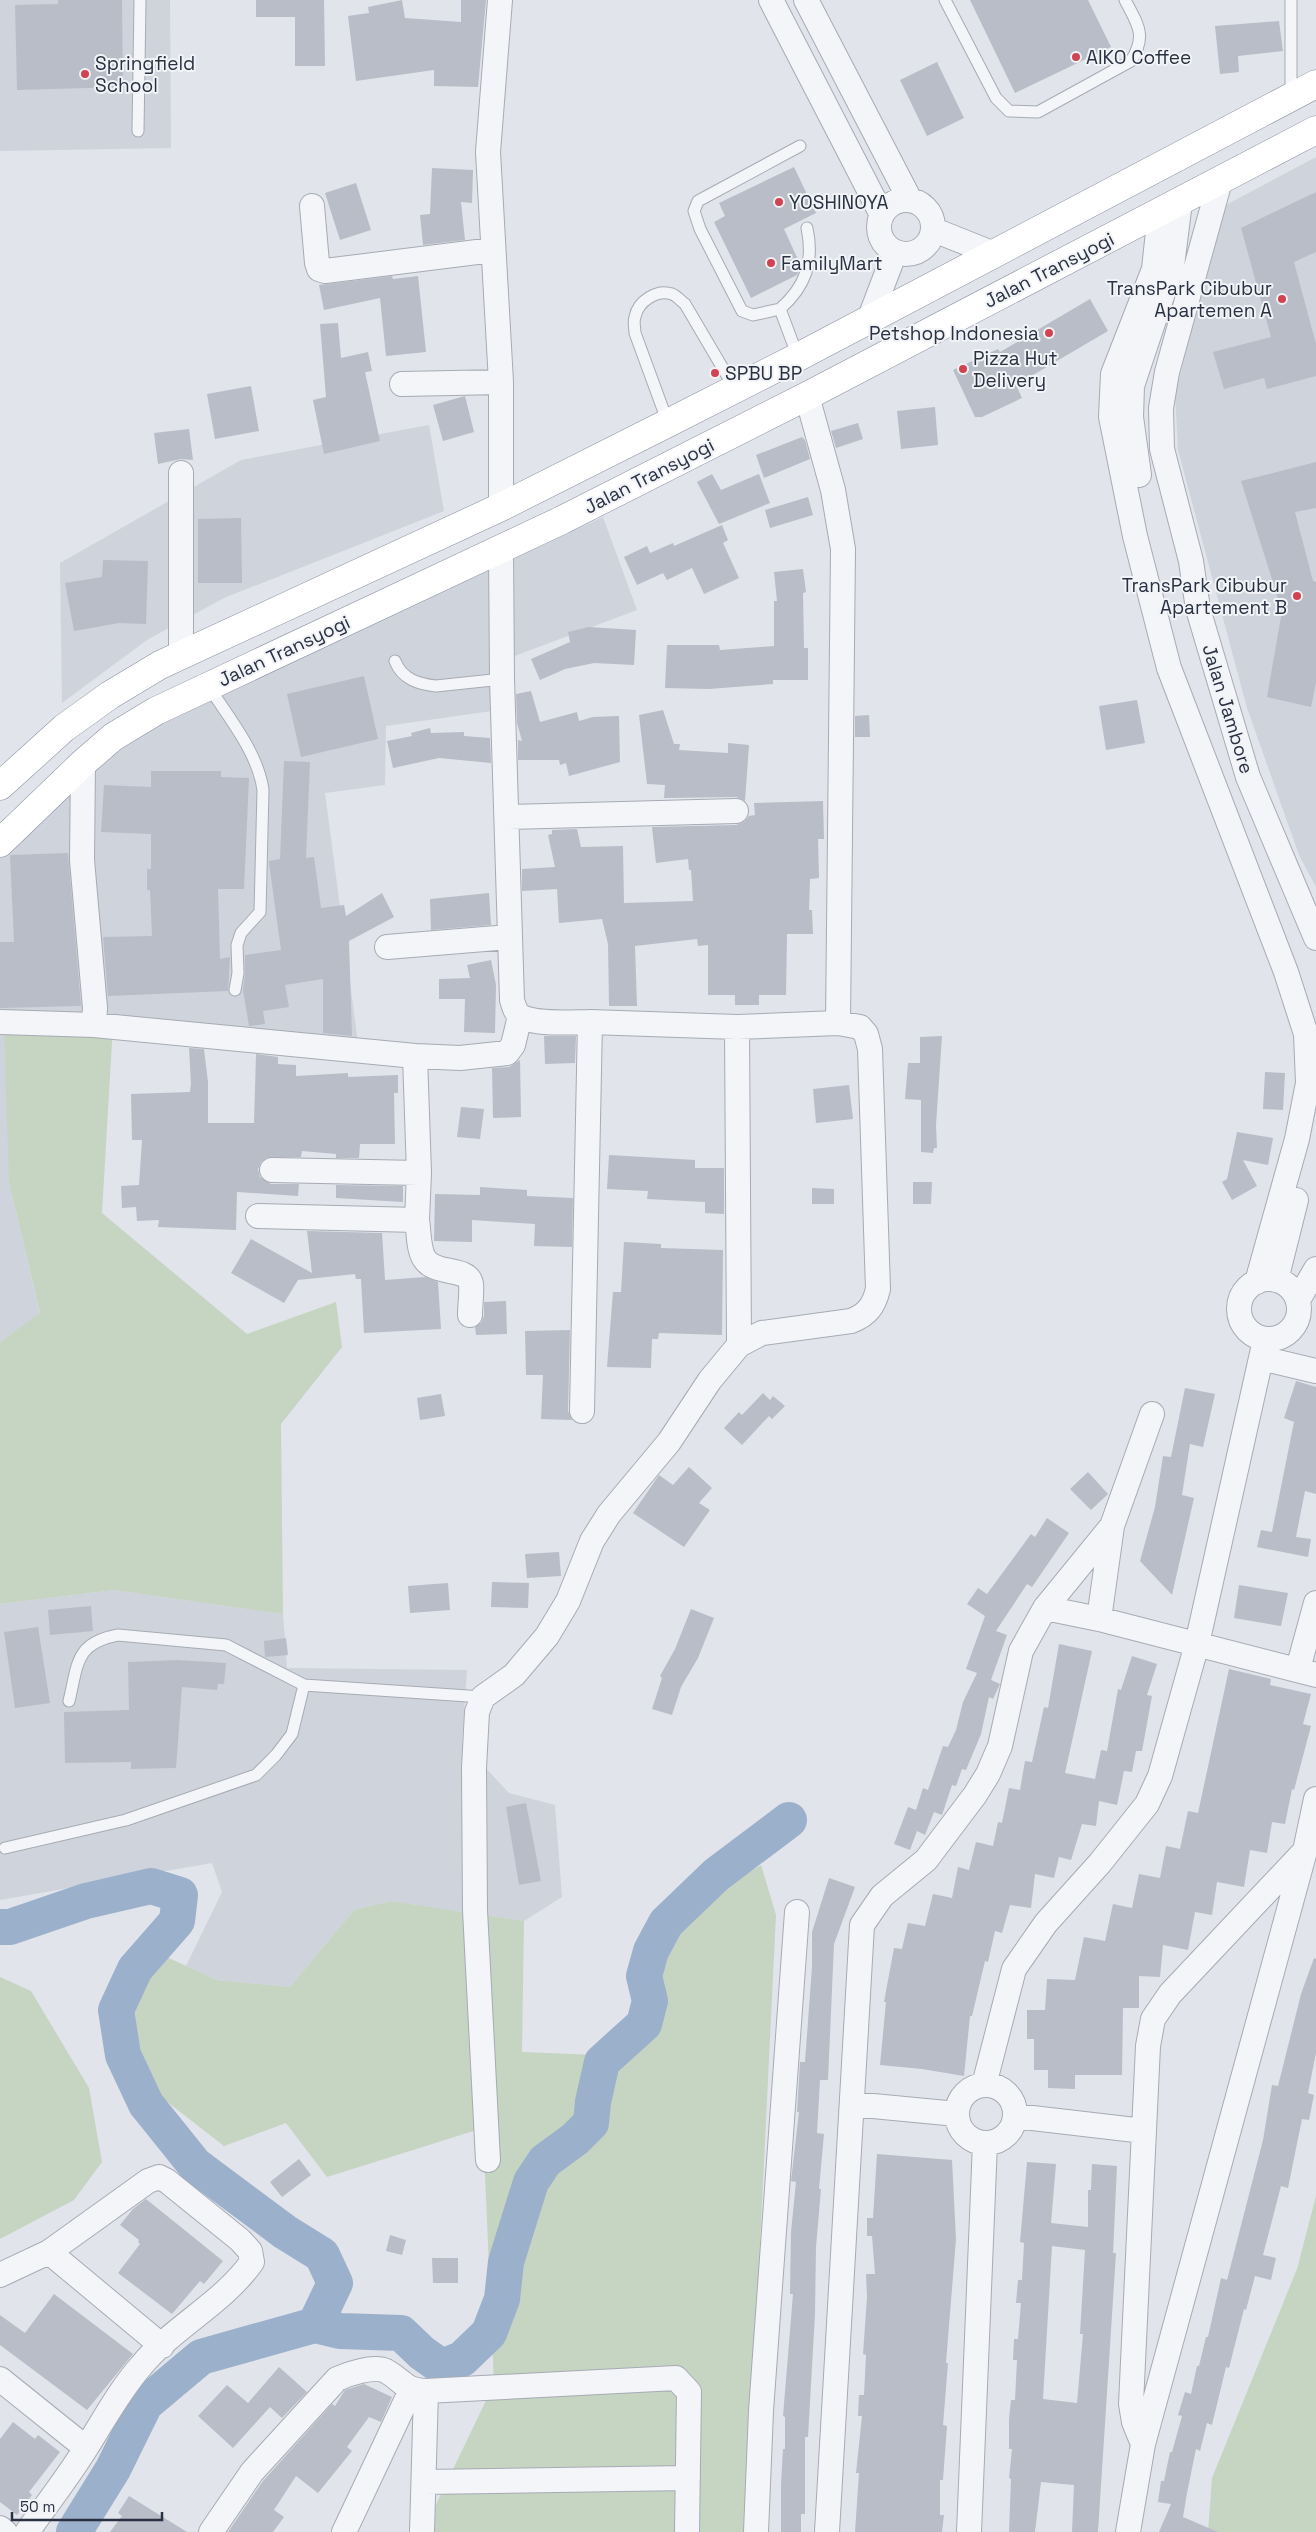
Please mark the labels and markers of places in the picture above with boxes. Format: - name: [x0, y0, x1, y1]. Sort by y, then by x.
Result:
- place label: AIKO Coffee: [1086, 45, 1191, 70]
- place label: Springfield School: [95, 51, 195, 98]
- marker: AIKO Coffee: [1070, 51, 1082, 63]
- marker: Springfield School: [79, 68, 91, 80]
- place label: YOSHINOYA: [789, 190, 888, 215]
- marker: YOSHINOYA: [773, 196, 785, 208]
- place label: FamilyMart: [781, 251, 883, 276]
- marker: FamilyMart: [765, 257, 777, 269]
- place label: TransPark Cibubur Apartemen A: [1107, 276, 1272, 323]
- marker: TransPark Cibubur Apartemen A: [1276, 293, 1288, 305]
- place label: Petshop Indonesia: [869, 321, 1039, 346]
- marker: Petshop Indonesia: [1043, 327, 1055, 339]
- place label: Pizza Hut Delivery: [973, 346, 1057, 393]
- place label: SPBU BP: [725, 361, 802, 386]
- marker: Pizza Hut Delivery: [957, 363, 969, 375]
- marker: SPBU BP: [709, 367, 721, 379]
- place label: TransPark Cibubur Apartement B: [1122, 573, 1287, 620]
- marker: TransPark Cibubur Apartement B: [1291, 590, 1303, 602]

